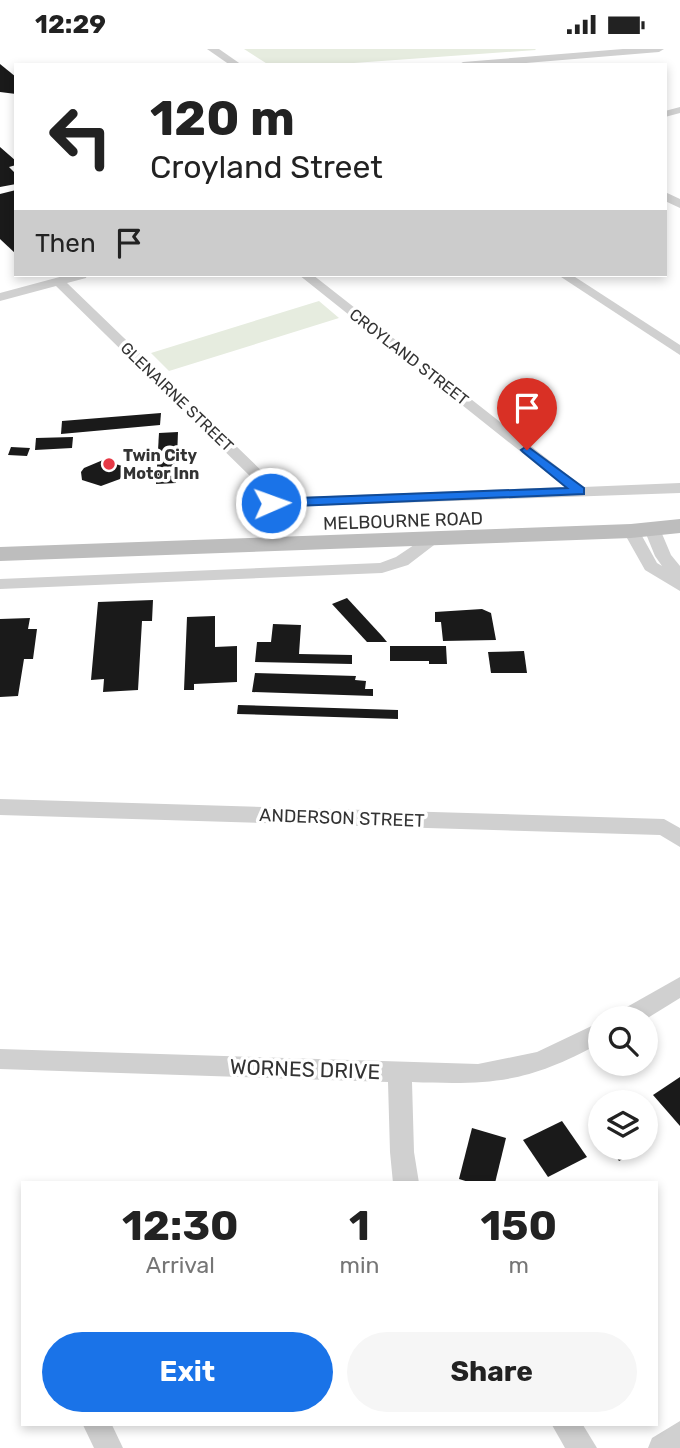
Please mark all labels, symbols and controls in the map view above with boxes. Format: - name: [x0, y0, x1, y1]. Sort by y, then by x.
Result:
- text: 12:29: [35, 9, 106, 40]
- text: 120 m: [150, 89, 295, 147]
- icon: left: [35, 91, 126, 182]
- text: Croyland Street: [150, 148, 383, 186]
- icon: arrive: [110, 224, 148, 262]
- text: Then: [35, 228, 96, 259]
- street label: CROYLAND STREET: [346, 305, 472, 409]
- street label: GLENAIRNE STREET: [117, 338, 237, 456]
- pin: [497, 378, 557, 450]
- icon: arrive: [508, 389, 546, 427]
- place label: Twin City Motor Inn: [123, 446, 199, 483]
- marker: Twin City Motor Inn: [101, 456, 117, 472]
- position arrow: [234, 466, 308, 540]
- street label: MELBOURNE ROAD: [323, 507, 483, 535]
- street label: ANDERSON STREET: [259, 804, 425, 832]
- map controls: [588, 1006, 658, 1160]
- button: search: [588, 1006, 658, 1076]
- street label: WORNES DRIVE: [229, 1054, 381, 1084]
- button: layers: [588, 1090, 658, 1160]
- text: 12:30: [122, 1201, 239, 1251]
- text: 1: [349, 1201, 370, 1251]
- text: 150: [480, 1201, 557, 1251]
- text: Arrival: [146, 1251, 215, 1279]
- text: min: [340, 1251, 380, 1279]
- text: m: [509, 1251, 529, 1279]
- button: Exit: [42, 1332, 333, 1412]
- button: Share: [347, 1332, 637, 1412]

